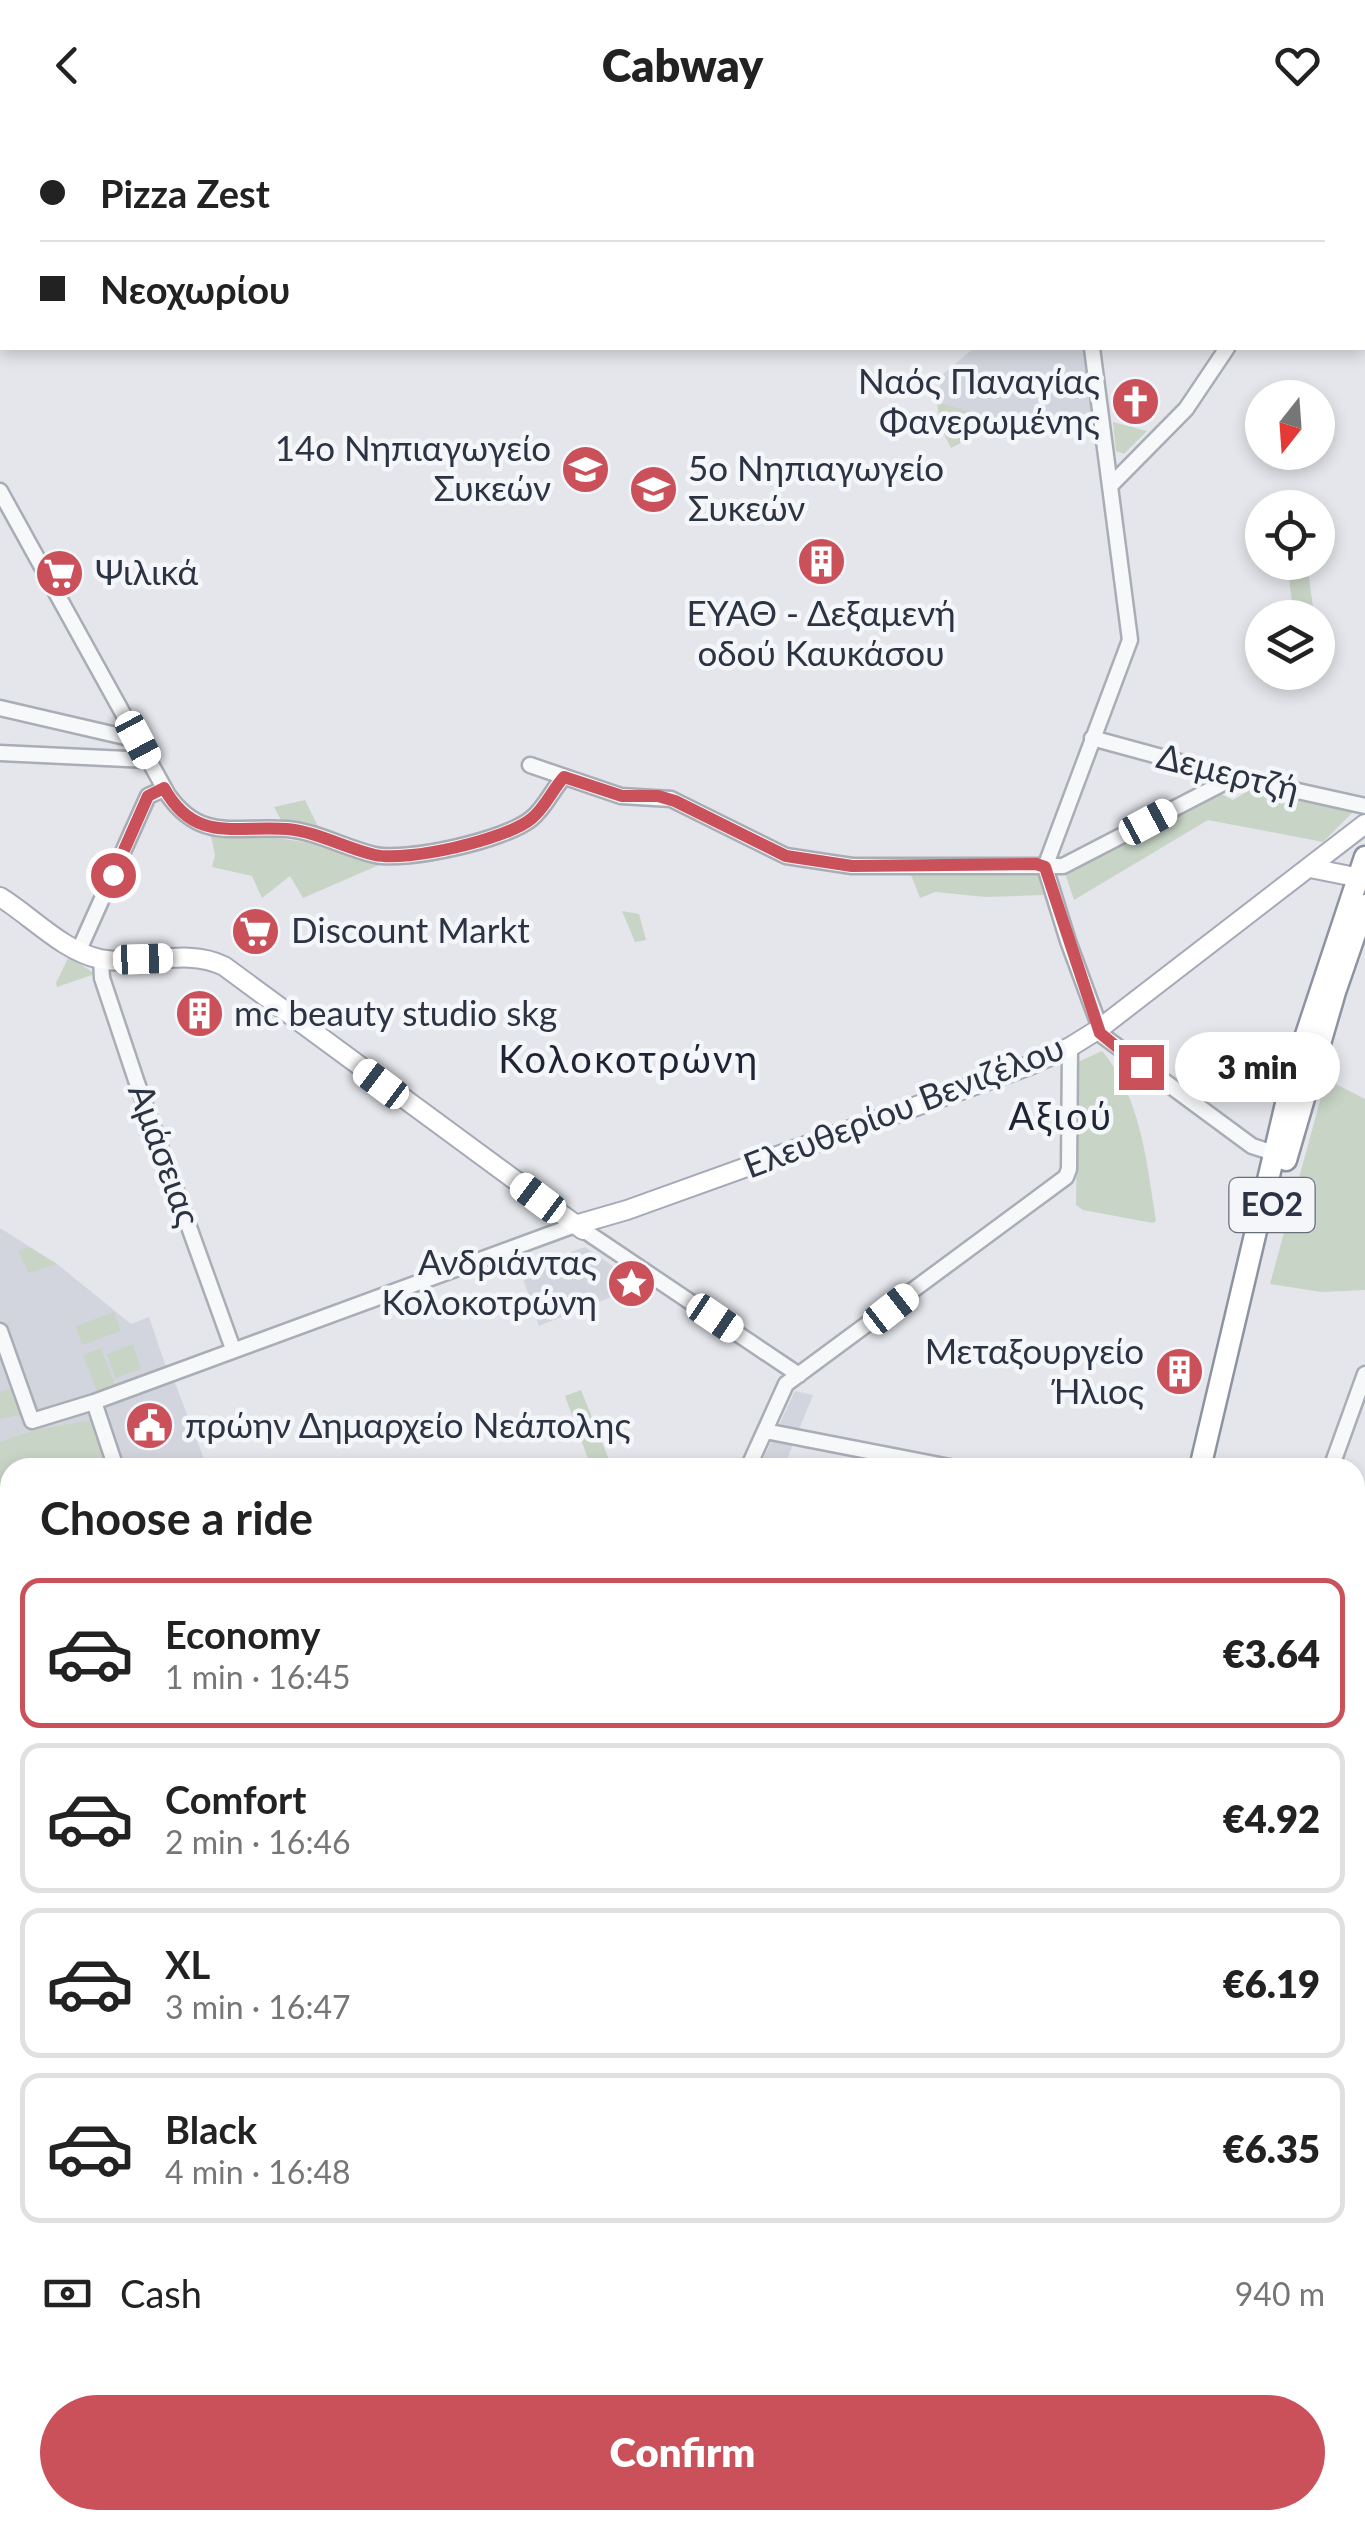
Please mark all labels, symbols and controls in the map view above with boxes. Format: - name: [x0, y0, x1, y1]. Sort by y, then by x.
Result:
- icon: back: [40, 38, 95, 93]
- text: Cabway: [602, 38, 763, 92]
- icon: heart: [1270, 38, 1325, 93]
- text: Pizza Zest: [100, 170, 270, 216]
- text: Νεοχωρίου: [100, 266, 290, 312]
- place label: Ναός Παναγίας Φανερωμένης: [858, 359, 1100, 441]
- church icon: Ναός Παναγίας Φανερωμένης: [1109, 376, 1161, 428]
- north arrow: [1245, 380, 1335, 470]
- map controls: [1245, 380, 1335, 690]
- place label: 14ο Νηπιαγωγείο Συκεών: [275, 426, 551, 508]
- school or university icon: 14ο Νηπιαγωγείο Συκεών: [560, 443, 612, 495]
- place label: 5ο Νηπιαγωγείο Συκεών: [688, 446, 944, 528]
- school or university icon: 5ο Νηπιαγωγείο Συκεών: [627, 463, 679, 515]
- button: locate: [1245, 490, 1335, 580]
- building icon: ΕΥΑΘ - Δεξαμενή οδού Καυκάσου: [795, 536, 847, 588]
- supermarket icon: Ψιλικά: [34, 547, 86, 599]
- place label: Ψιλικά: [95, 550, 198, 592]
- place label: ΕΥΑΘ - Δεξαμενή οδού Καυκάσου: [686, 591, 956, 673]
- button: layers: [1245, 600, 1335, 690]
- car: [111, 706, 165, 774]
- street label: Δεμερτζή: [1153, 733, 1304, 809]
- car: [1114, 795, 1182, 849]
- route start: [91, 853, 136, 898]
- supermarket icon: Discount Markt: [230, 905, 282, 957]
- place label: Discount Markt: [291, 908, 530, 950]
- car: [112, 943, 174, 975]
- building icon: mc beauty studio skg: [173, 988, 225, 1040]
- place label: mc beauty studio skg: [234, 991, 557, 1033]
- street label: Ελευθερίου Βενιζέλου: [737, 1025, 1069, 1186]
- callout: 3 min: [1176, 1032, 1341, 1102]
- district label: Κολοκοτρώνη: [498, 1035, 760, 1081]
- route end: [1119, 1045, 1164, 1090]
- text: 3 min: [1218, 1047, 1297, 1086]
- car: [348, 1054, 414, 1114]
- street label: Αμάσειας: [121, 1078, 211, 1231]
- district label: Αξιού: [1008, 1092, 1114, 1138]
- car: [505, 1168, 571, 1228]
- road number: ΕΟ2: [1230, 1178, 1314, 1232]
- place label: Ανδριάντας Κολοκοτρώνη: [382, 1240, 597, 1322]
- place icon: Ανδριάντας Κολοκοτρώνη: [606, 1257, 658, 1309]
- car: [858, 1279, 924, 1339]
- car: [682, 1289, 748, 1347]
- place label: Μεταξουργείο Ήλιος: [925, 1329, 1144, 1411]
- building icon: Μεταξουργείο Ήλιος: [1153, 1346, 1205, 1398]
- public building icon: πρώην Δημαρχείο Νεάπολης: [124, 1400, 176, 1452]
- place label: πρώην Δημαρχείο Νεάπολης: [185, 1403, 631, 1445]
- text: Choose a ride: [40, 1491, 313, 1545]
- icon: car: [45, 1608, 135, 1698]
- text: Economy: [165, 1611, 320, 1657]
- text: €3.64: [1223, 1630, 1320, 1676]
- text: 1 min · 16:45: [165, 1657, 351, 1696]
- icon: car: [45, 1773, 135, 1863]
- text: Comfort: [165, 1776, 306, 1822]
- text: €4.92: [1223, 1795, 1320, 1841]
- text: 2 min · 16:46: [165, 1822, 351, 1861]
- icon: car: [45, 1938, 135, 2028]
- text: XL: [165, 1941, 210, 1987]
- text: €6.19: [1223, 1960, 1320, 2006]
- text: 3 min · 16:47: [165, 1987, 351, 2026]
- icon: car: [45, 2103, 135, 2193]
- text: Black: [165, 2106, 257, 2152]
- text: €6.35: [1223, 2125, 1320, 2171]
- text: 4 min · 16:48: [165, 2152, 351, 2191]
- icon: cash: [40, 2266, 95, 2321]
- text: Cash: [120, 2270, 202, 2316]
- text: 940 m: [1235, 2274, 1325, 2313]
- button: Confirm: [40, 2395, 1325, 2510]

